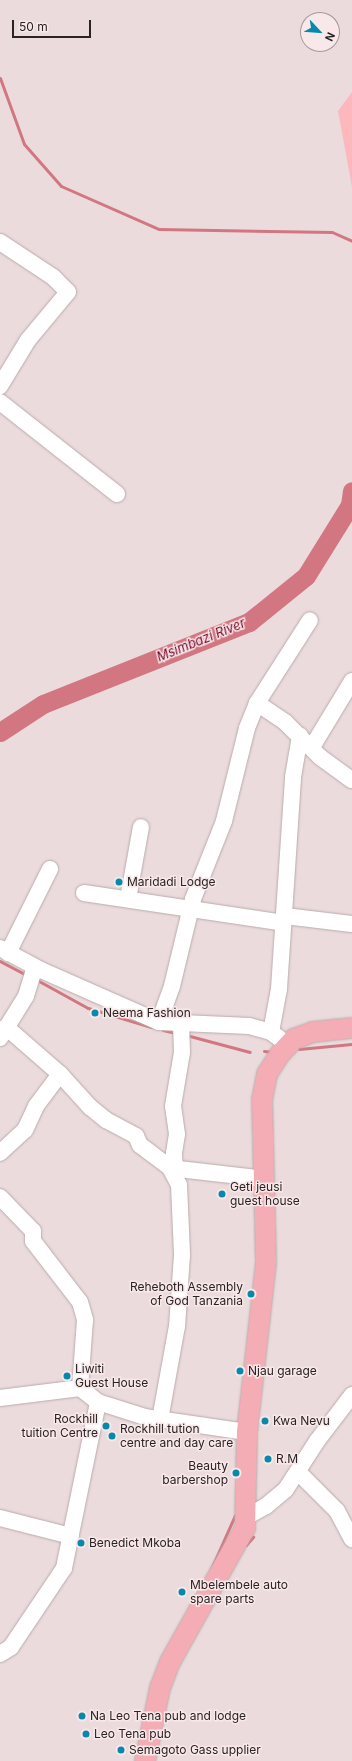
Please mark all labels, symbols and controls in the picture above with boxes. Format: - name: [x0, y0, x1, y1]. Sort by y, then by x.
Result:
- scale bar: [14, 12, 93, 38]
- north arrow: [300, 12, 340, 52]
- text: 50 m: [19, 19, 48, 34]
- text: N: [322, 30, 338, 44]
- water label: Msimbazi River: [154, 615, 248, 665]
- place label: Maridadi Lodge: [127, 875, 216, 889]
- marker: Maridadi Lodge: [114, 877, 124, 887]
- place label: Neema Fashion: [103, 1006, 191, 1020]
- marker: Neema Fashion: [90, 1008, 100, 1018]
- place label: Geti jeusi guest house: [230, 1180, 300, 1208]
- marker: Geti jeusi guest house: [217, 1189, 227, 1199]
- place label: Reheboth Assembly of God Tanzania: [130, 1280, 243, 1308]
- marker: Reheboth Assembly of God Tanzania: [246, 1289, 256, 1299]
- place label: Liwiti Guest House: [75, 1362, 148, 1390]
- place label: Njau garage: [248, 1364, 317, 1378]
- marker: Njau garage: [235, 1366, 245, 1376]
- marker: Liwiti Guest House: [62, 1371, 72, 1381]
- place label: Rockhill tuition Centre: [21, 1412, 98, 1440]
- place label: Kwa Nevu: [273, 1414, 330, 1428]
- marker: Kwa Nevu: [260, 1416, 270, 1426]
- marker: Rockhill tuition Centre: [101, 1421, 111, 1431]
- place label: Rockhill tution centre and day care: [120, 1422, 233, 1450]
- marker: Rockhill tution centre and day care: [107, 1431, 117, 1441]
- place label: R.M: [276, 1452, 298, 1466]
- marker: R.M: [263, 1454, 273, 1464]
- place label: Beauty barbershop: [162, 1459, 228, 1487]
- marker: Beauty barbershop: [231, 1468, 241, 1478]
- place label: Benedict Mkoba: [89, 1536, 181, 1550]
- marker: Benedict Mkoba: [76, 1538, 86, 1548]
- place label: Mbelembele auto spare parts: [190, 1578, 288, 1606]
- marker: Mbelembele auto spare parts: [177, 1587, 187, 1597]
- place label: Na Leo Tena pub and lodge: [90, 1709, 246, 1723]
- marker: Na Leo Tena pub and lodge: [77, 1711, 87, 1721]
- place label: Leo Tena pub: [94, 1727, 171, 1741]
- marker: Leo Tena pub: [81, 1729, 91, 1739]
- place label: Semagoto Gass upplier: [129, 1743, 261, 1757]
- marker: Semagoto Gass upplier: [116, 1745, 126, 1755]

